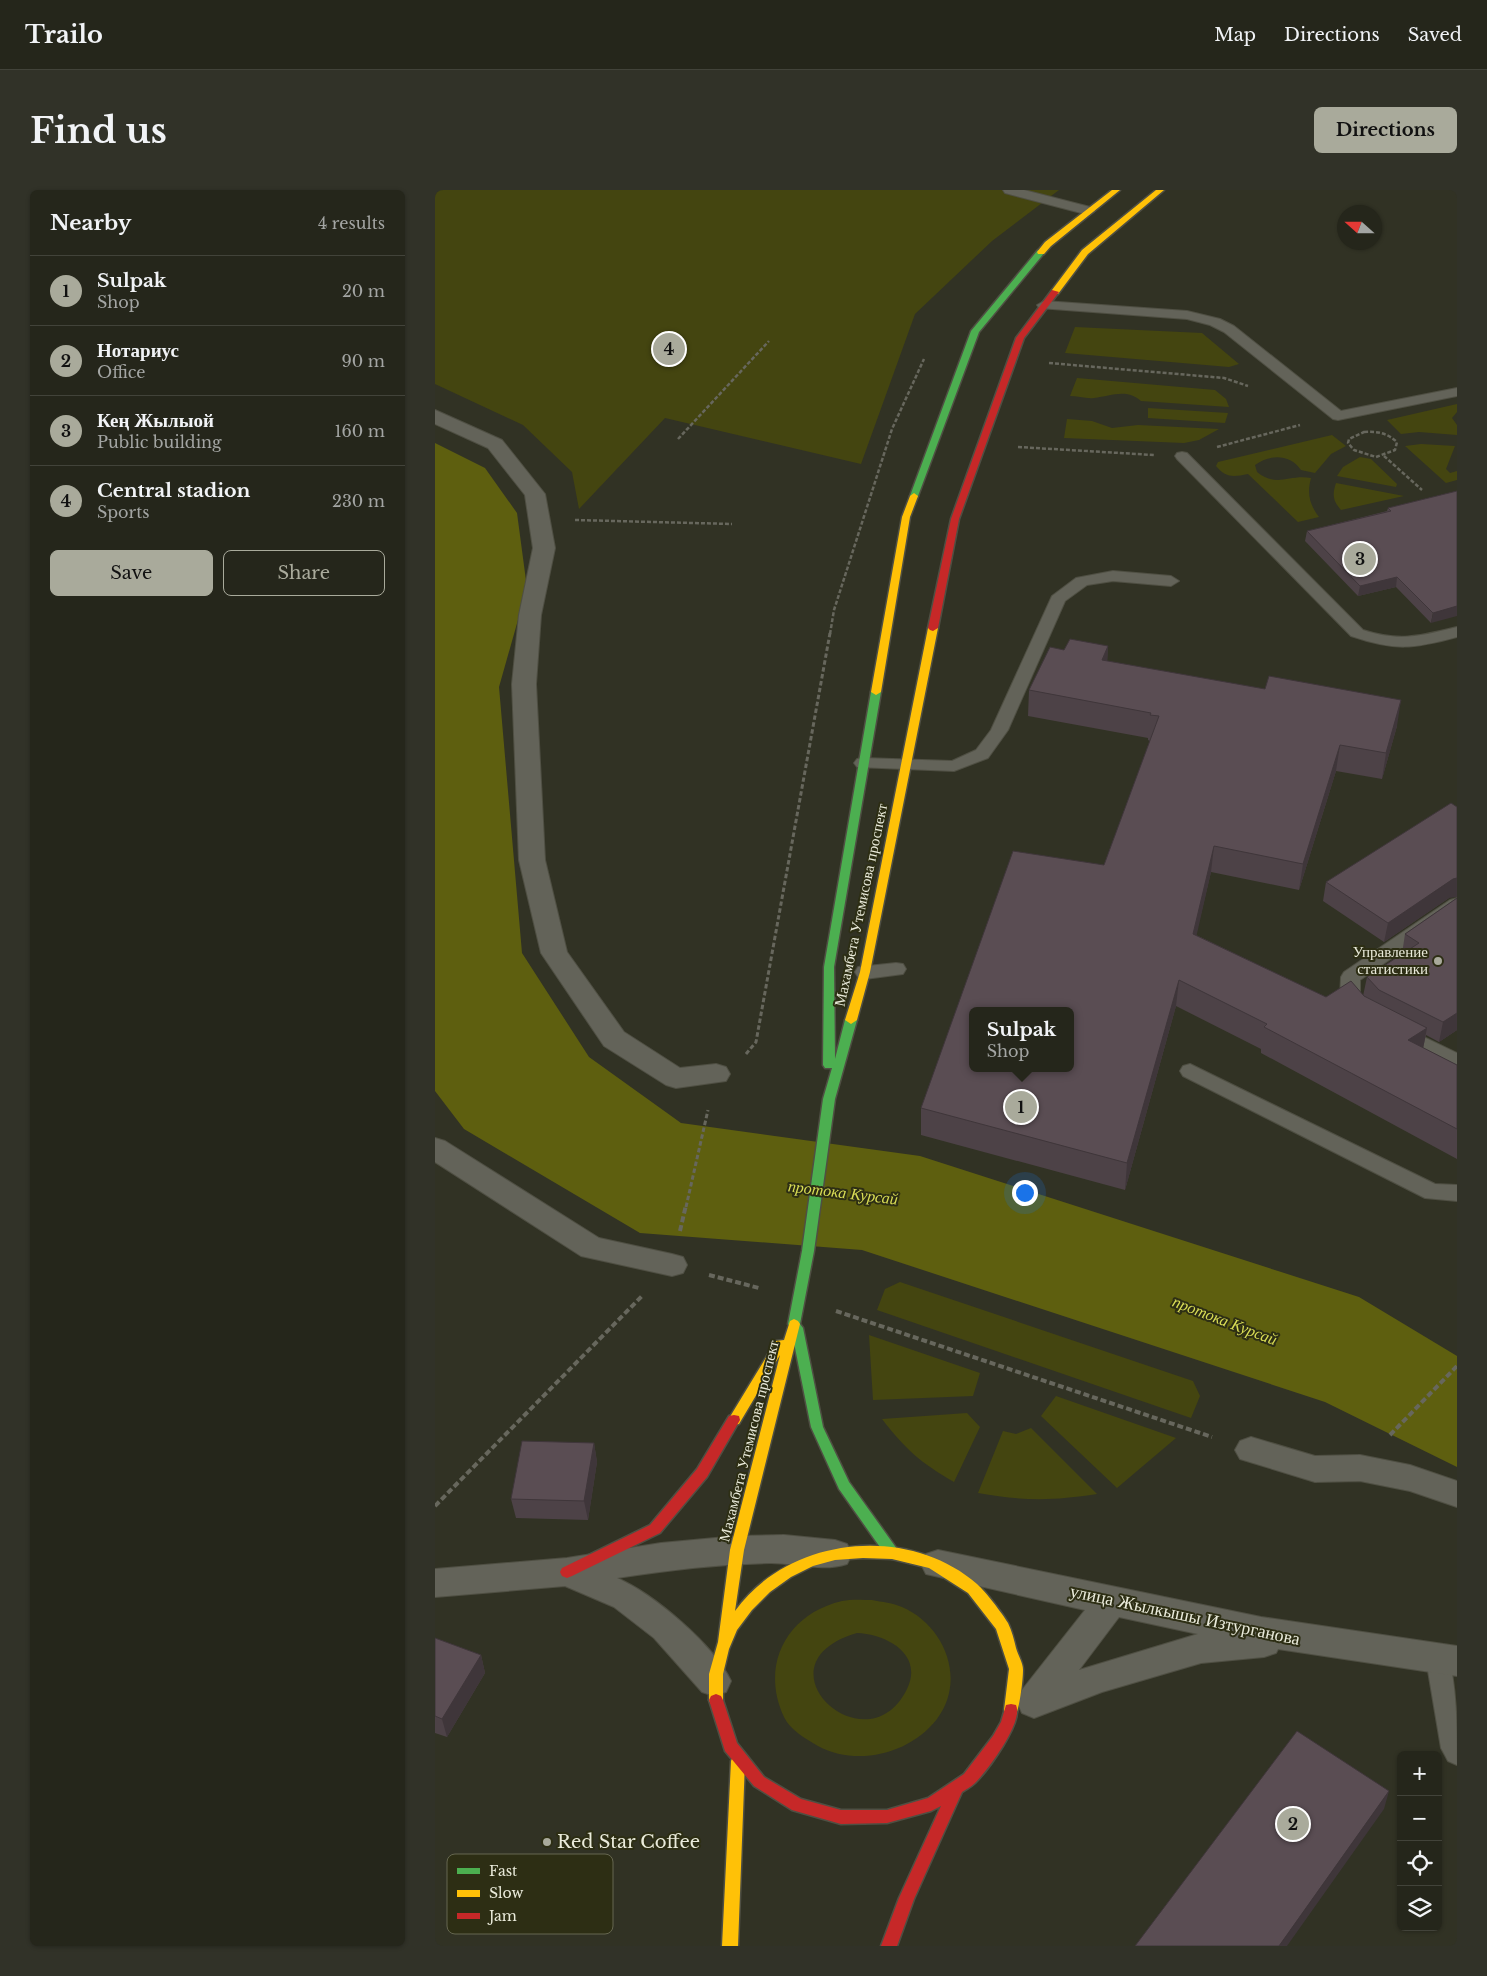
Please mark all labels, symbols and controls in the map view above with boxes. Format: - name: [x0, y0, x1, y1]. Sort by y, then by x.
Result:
- text: Trailo: [25, 20, 103, 49]
- text: Map: [1214, 24, 1256, 46]
- text: Directions: [1284, 24, 1380, 46]
- text: Saved: [1408, 24, 1462, 46]
- button: Directions: [1314, 107, 1457, 153]
- text: Find us: [30, 109, 167, 152]
- north arrow: [1337, 205, 1382, 250]
- text: Nearby: [50, 210, 131, 236]
- text: 4 results: [318, 213, 385, 233]
- text: Sulpak: [97, 269, 166, 292]
- text: 1: [63, 281, 69, 301]
- text: 20 m: [342, 281, 385, 301]
- text: Shop: [97, 292, 140, 312]
- pin: 4: [653, 330, 685, 368]
- text: Нотариус: [97, 339, 179, 362]
- text: 2: [61, 351, 71, 371]
- text: 90 m: [342, 351, 385, 371]
- text: Office: [97, 362, 145, 382]
- text: Кең Жылыой: [97, 409, 214, 432]
- text: 3: [61, 421, 71, 441]
- text: 160 m: [334, 421, 385, 441]
- text: Public building: [97, 432, 222, 452]
- text: Central stadion: [97, 479, 250, 502]
- text: 4: [61, 491, 71, 511]
- text: 230 m: [332, 491, 385, 511]
- text: Sports: [97, 502, 150, 522]
- pin: 3: [1344, 540, 1376, 578]
- button: Save: [50, 550, 213, 596]
- button: Share: [223, 550, 385, 596]
- street label: Махамбета Утемисова проспект: [830, 801, 891, 1008]
- place label: Управление статистики: [1353, 942, 1428, 978]
- marker: Управление статистики: [1432, 955, 1444, 967]
- popup: [969, 1007, 1074, 1072]
- text: Sulpak: [987, 1018, 1056, 1041]
- text: Shop: [987, 1041, 1029, 1061]
- pin: 1: [1005, 1088, 1037, 1126]
- water label: протока Курсай: [787, 1175, 899, 1209]
- your location: [1012, 1180, 1038, 1206]
- water label: протока Курсай: [1170, 1291, 1280, 1349]
- street label: Махамбета Утемисова проспект: [714, 1338, 783, 1544]
- street label: улица Жылкышы Изтурганова: [1068, 1580, 1302, 1650]
- map controls: [1397, 1751, 1442, 1931]
- button: +: [1397, 1751, 1442, 1796]
- button: −: [1397, 1796, 1442, 1841]
- pin: 2: [1277, 1805, 1309, 1843]
- place label: Red Star Coffee: [557, 1831, 700, 1853]
- marker: Red Star Coffee: [541, 1836, 553, 1848]
- button: locate: [1397, 1841, 1442, 1886]
- legend: [447, 1854, 613, 1934]
- text: Fast: [489, 1862, 518, 1880]
- text: Slow: [489, 1884, 523, 1902]
- button: layers: [1397, 1886, 1442, 1931]
- text: Jam: [487, 1907, 517, 1925]

